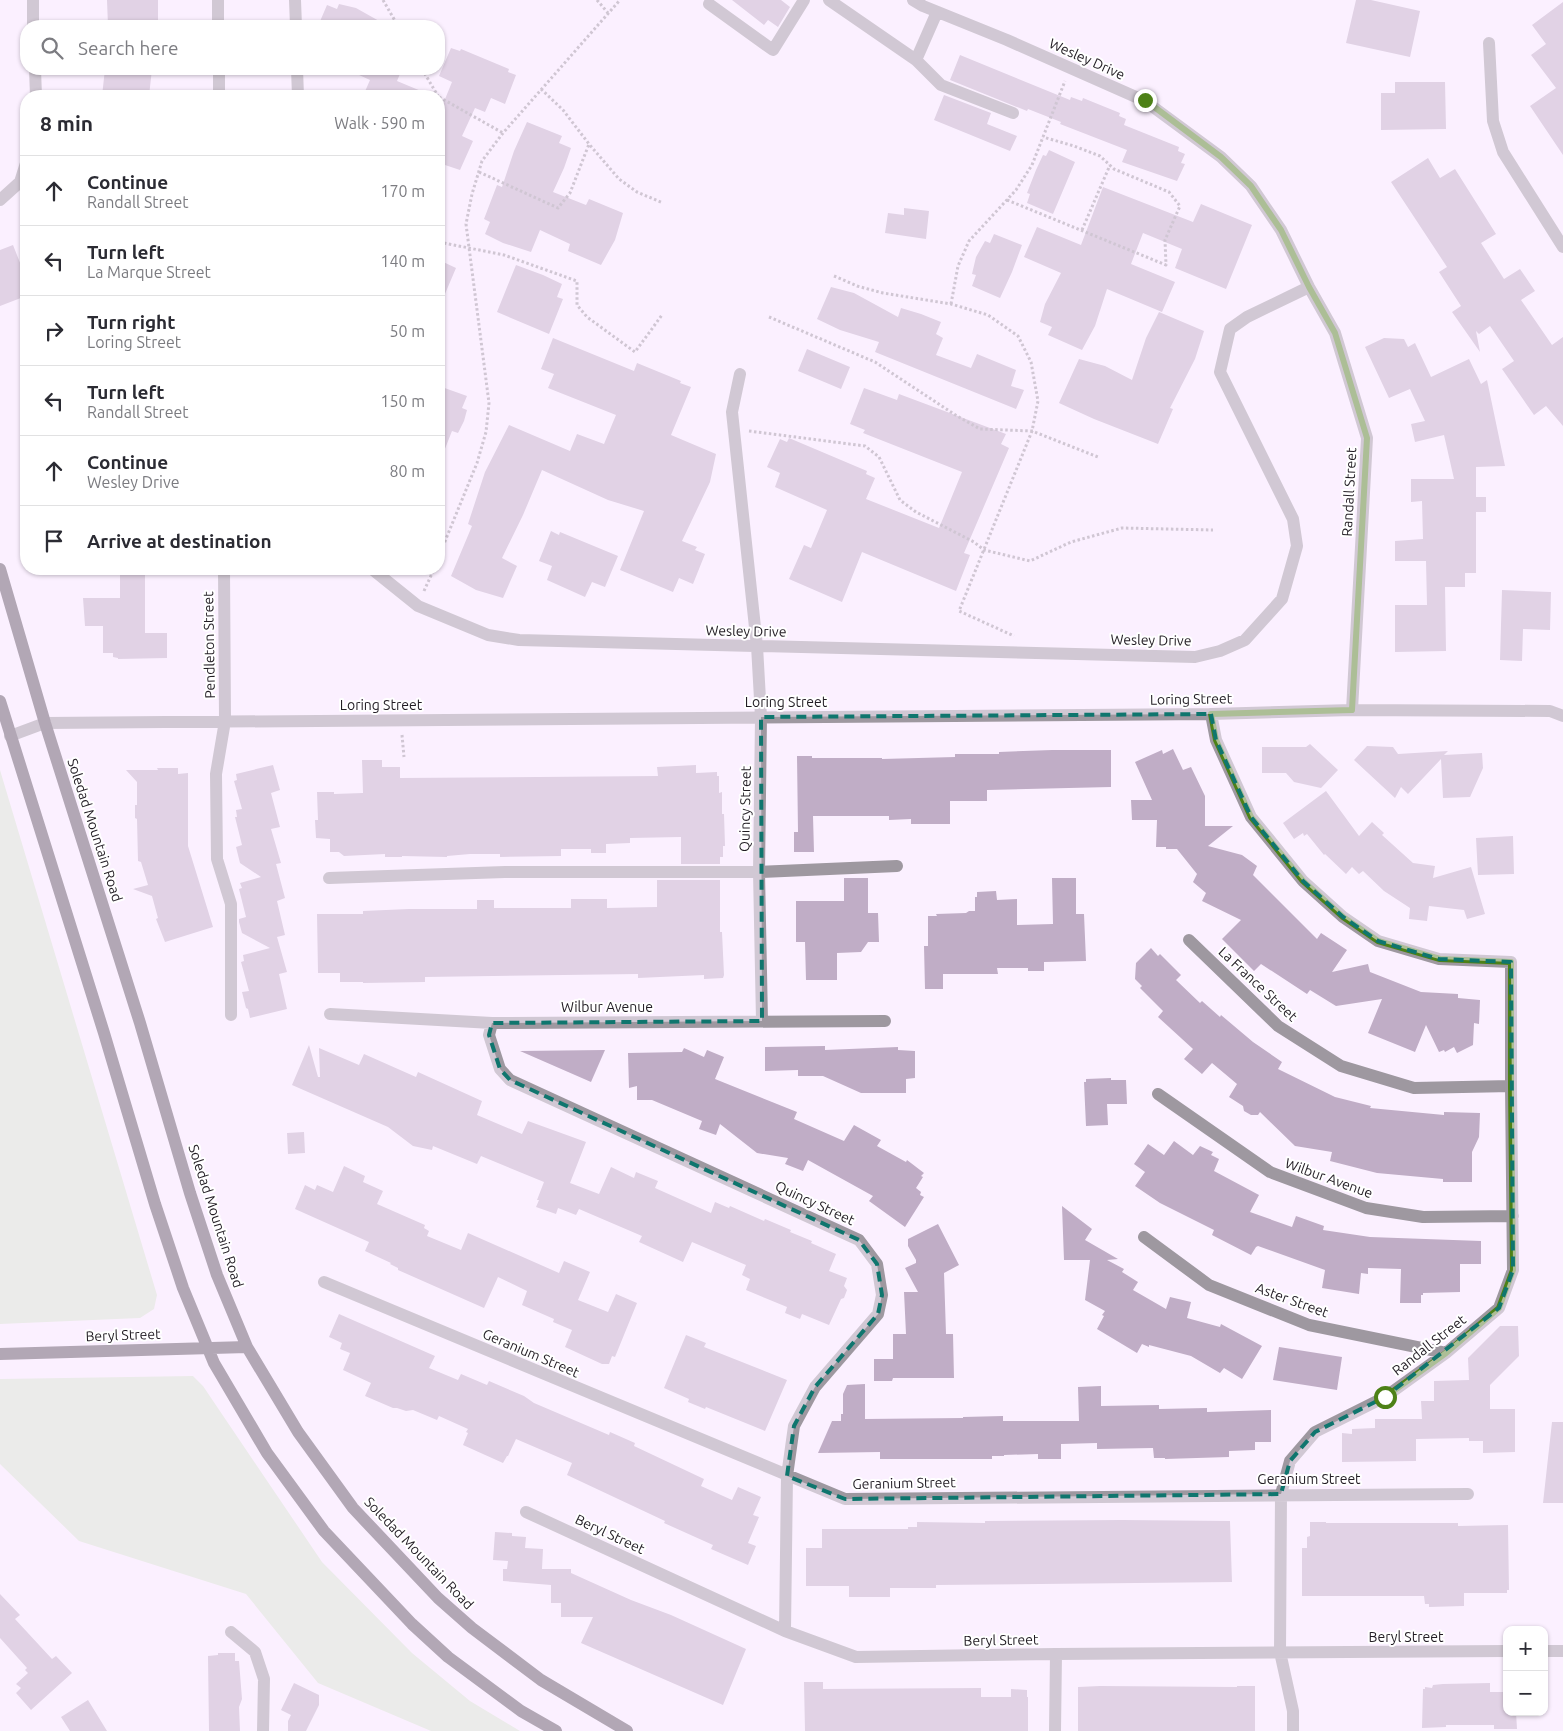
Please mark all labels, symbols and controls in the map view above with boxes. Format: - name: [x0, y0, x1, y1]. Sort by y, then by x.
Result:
- search box: [20, 20, 445, 75]
- icon: search: [38, 34, 66, 62]
- street label: Wesley Drive: [1047, 35, 1127, 83]
- text: Search here: [78, 37, 178, 59]
- route end: [1134, 89, 1157, 112]
- text: 8 min: [40, 111, 93, 135]
- text: Walk · 590 m: [334, 114, 425, 132]
- text: Continue: [87, 171, 168, 193]
- icon: ahead: [40, 177, 68, 205]
- text: 170 m: [380, 182, 425, 200]
- text: Randall Street: [87, 193, 189, 211]
- text: Turn left: [87, 241, 165, 263]
- icon: left: [40, 247, 68, 275]
- text: 140 m: [380, 252, 425, 270]
- text: La Marque Street: [87, 263, 211, 281]
- text: Turn right: [87, 311, 175, 333]
- icon: right: [40, 317, 68, 345]
- text: 50 m: [389, 322, 425, 340]
- text: Loring Street: [87, 333, 181, 351]
- text: Turn left: [87, 381, 165, 403]
- icon: left: [40, 387, 68, 415]
- text: 150 m: [380, 392, 425, 410]
- text: Randall Street: [87, 403, 189, 421]
- street label: Randall Street: [1339, 447, 1359, 537]
- text: Continue: [87, 451, 168, 473]
- icon: ahead: [40, 457, 68, 485]
- text: 80 m: [389, 462, 425, 480]
- text: Wesley Drive: [87, 473, 180, 491]
- icon: arrive: [40, 527, 68, 555]
- text: Arrive at destination: [87, 530, 272, 552]
- street label: Pendleton Street: [200, 591, 218, 699]
- street label: Wesley Drive: [705, 622, 787, 640]
- street label: Wesley Drive: [1110, 631, 1192, 649]
- street label: Loring Street: [1150, 690, 1233, 708]
- street label: Loring Street: [745, 694, 828, 710]
- street label: Loring Street: [340, 697, 423, 713]
- street label: Soledad Mountain Road: [64, 756, 126, 904]
- street label: Quincy Street: [736, 765, 754, 852]
- street label: La France Street: [1215, 943, 1301, 1025]
- street label: Wilbur Avenue: [561, 999, 653, 1015]
- street label: Soledad Mountain Road: [185, 1142, 247, 1290]
- street label: Wilbur Avenue: [1283, 1155, 1375, 1201]
- street label: Quincy Street: [773, 1178, 858, 1229]
- street label: Aster Street: [1253, 1279, 1331, 1321]
- street label: Randall Street: [1389, 1311, 1469, 1379]
- street label: Geranium Street: [480, 1325, 582, 1381]
- street label: Beryl Street: [85, 1326, 161, 1344]
- route start: [1374, 1386, 1397, 1409]
- street label: Geranium Street: [1257, 1471, 1361, 1487]
- street label: Geranium Street: [852, 1474, 956, 1492]
- street label: Soledad Mountain Road: [361, 1494, 477, 1612]
- street label: Beryl Street: [573, 1511, 648, 1557]
- map controls: [1503, 1626, 1548, 1716]
- button: +: [1503, 1626, 1548, 1671]
- street label: Beryl Street: [1369, 1629, 1444, 1645]
- street label: Beryl Street: [963, 1631, 1039, 1649]
- button: −: [1503, 1671, 1548, 1716]

